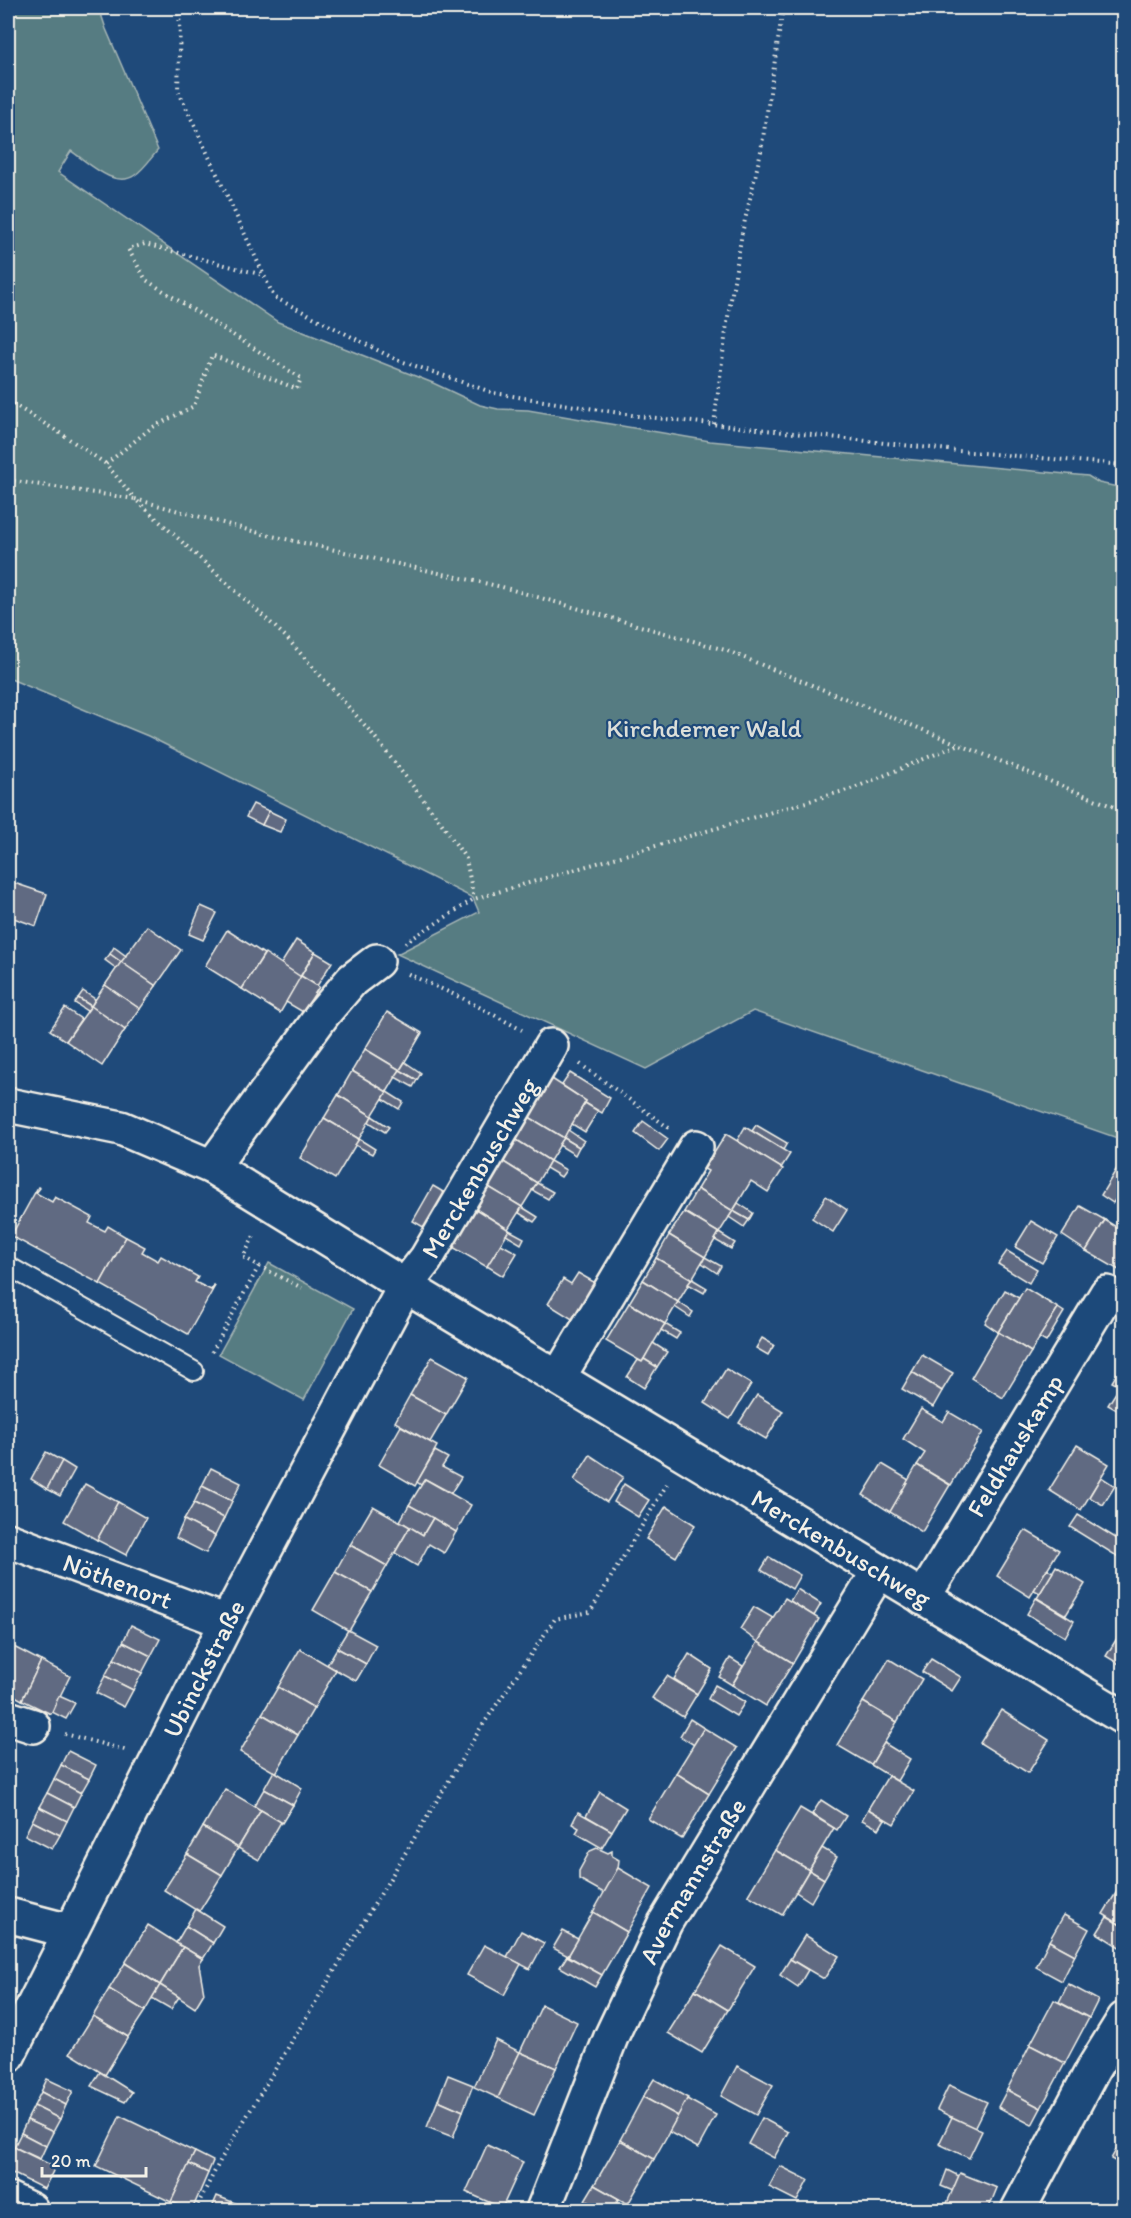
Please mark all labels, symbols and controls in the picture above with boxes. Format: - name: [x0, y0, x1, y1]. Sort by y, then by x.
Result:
- park label: Kirchderner Wald: [606, 712, 802, 744]
- street label: Merckenbuschweg: [414, 1071, 545, 1264]
- street label: Feldhauskamp: [960, 1368, 1070, 1523]
- street label: Merckenbuschweg: [745, 1482, 938, 1615]
- street label: Nöthenort: [58, 1546, 177, 1616]
- street label: Ubinckstraße: [155, 1594, 252, 1743]
- street label: Avermannstraße: [632, 1792, 753, 1969]
- scale bar: [42, 2140, 146, 2178]
- text: 20 m: [51, 2150, 91, 2172]

